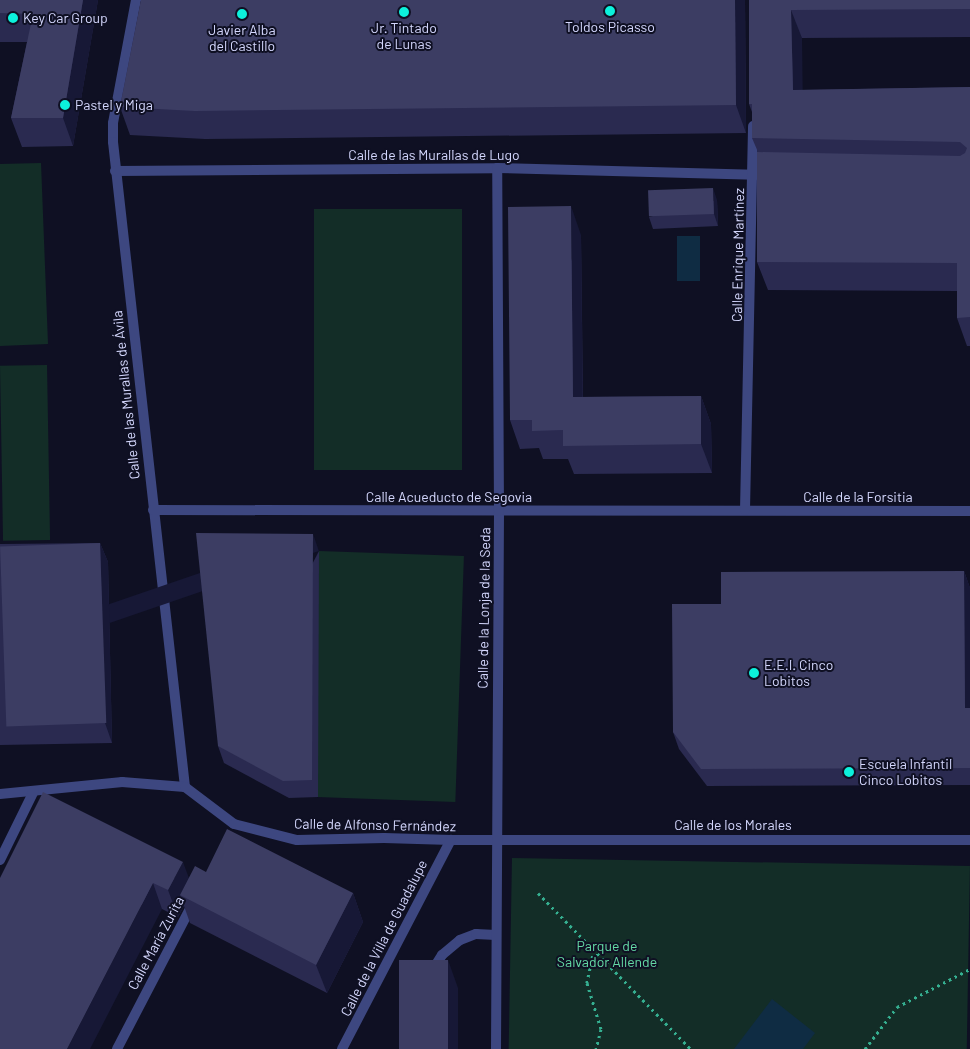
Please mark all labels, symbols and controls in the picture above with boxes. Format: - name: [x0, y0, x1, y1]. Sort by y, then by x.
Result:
- marker: Toldos Picasso: [604, 5, 616, 17]
- marker: Jr. Tintado de Lunas: [398, 6, 410, 18]
- marker: Javier Alba del Castillo: [236, 8, 248, 20]
- place label: Key Car Group: [23, 10, 108, 26]
- marker: Key Car Group: [7, 12, 19, 24]
- place label: Toldos Picasso: [565, 19, 655, 35]
- place label: Jr. Tintado de Lunas: [371, 20, 437, 52]
- place label: Javier Alba del Castillo: [208, 22, 276, 54]
- place label: Pastel y Miga: [75, 97, 153, 113]
- marker: Pastel y Miga: [59, 99, 71, 111]
- street label: Calle de las Murallas de Lugo: [348, 147, 520, 163]
- street label: Calle Enrique Martínez: [728, 188, 748, 322]
- street label: Calle de las Murallas de Ávila: [109, 310, 143, 480]
- street label: Calle Acueducto de Segovia: [366, 489, 532, 505]
- street label: Calle de la Forsitia: [803, 489, 913, 505]
- street label: Calle de la Lonja de la Seda: [474, 527, 494, 689]
- place label: E.E.I. Cinco Lobitos: [764, 657, 833, 690]
- marker: E.E.I. Cinco Lobitos: [748, 667, 760, 679]
- place label: Escuela Infantil Cinco Lobitos: [859, 756, 952, 789]
- marker: Escuela Infantil Cinco Lobitos: [843, 766, 855, 778]
- street label: Calle de Alfonso Fernández: [294, 815, 456, 835]
- street label: Calle de los Morales: [674, 817, 792, 833]
- street label: Calle de la Villa de Guadalupe: [337, 857, 431, 1019]
- street label: Calle María Zurita: [124, 893, 188, 993]
- park label: Parque de Salvador Allende: [557, 938, 657, 970]

